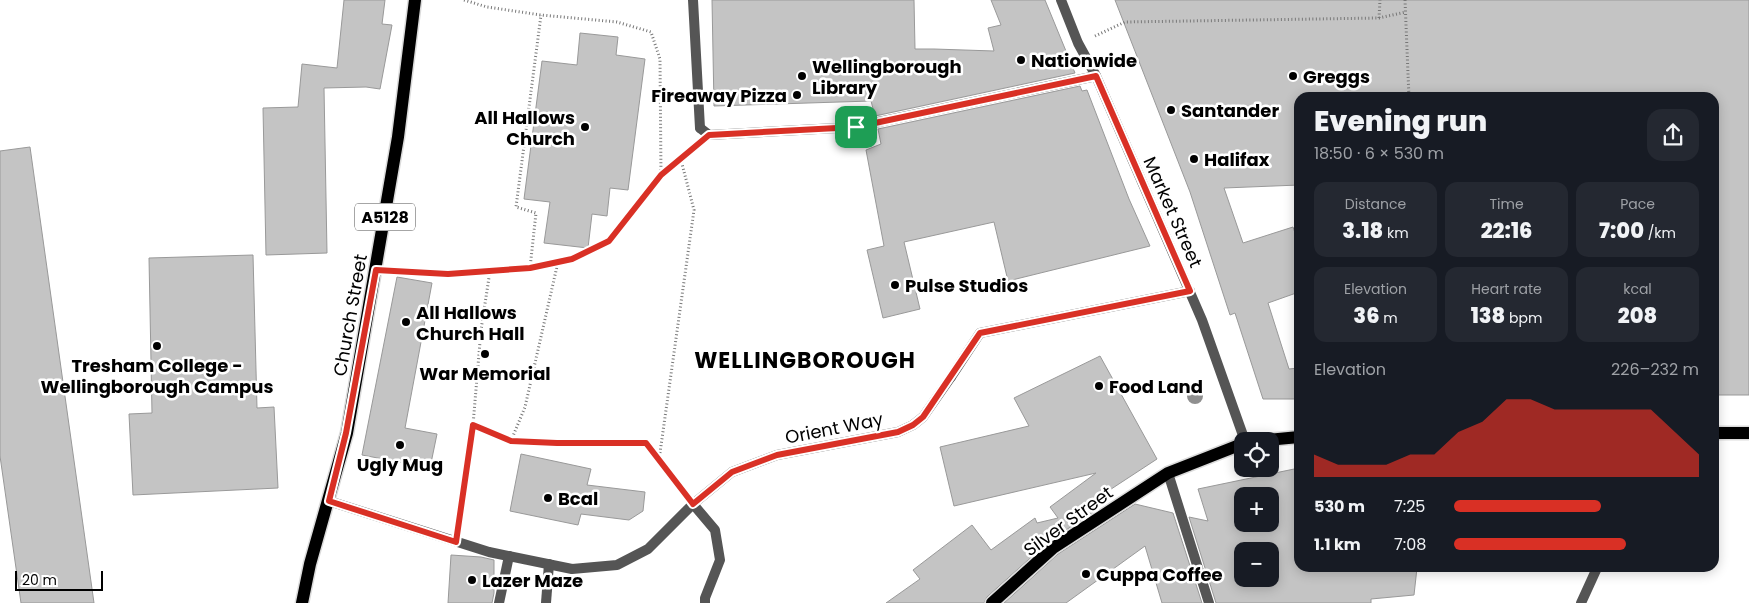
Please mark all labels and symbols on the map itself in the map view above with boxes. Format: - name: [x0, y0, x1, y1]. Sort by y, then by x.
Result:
- place label: Nationwide: [1031, 48, 1137, 73]
- place label: Wellingborough Library: [812, 54, 962, 100]
- marker: Nationwide: [1015, 54, 1027, 66]
- place label: Greggs: [1303, 64, 1370, 89]
- marker: Wellingborough Library: [796, 70, 808, 82]
- marker: Greggs: [1287, 70, 1299, 82]
- place label: Fireaway Pizza: [651, 83, 787, 108]
- marker: Fireaway Pizza: [791, 89, 803, 101]
- place label: Santander: [1181, 98, 1279, 123]
- marker: Santander: [1165, 104, 1177, 116]
- place label: All Hallows Church: [474, 105, 575, 151]
- pin: [835, 106, 877, 148]
- marker: All Hallows Church: [579, 121, 591, 133]
- place label: Halifax: [1204, 147, 1270, 172]
- street label: Market Street: [1137, 153, 1209, 271]
- marker: Halifax: [1188, 153, 1200, 165]
- road number: A5128: [355, 203, 415, 230]
- street label: Church Street: [327, 252, 373, 378]
- place label: Pulse Studios: [905, 273, 1028, 298]
- marker: Pulse Studios: [889, 279, 901, 291]
- place label: All Hallows Church Hall: [416, 300, 525, 346]
- marker: All Hallows Church Hall: [400, 316, 412, 328]
- marker: Tresham College - Wellingborough Campus: [151, 340, 163, 352]
- district label: WELLINGBOROUGH: [694, 345, 916, 376]
- marker: War Memorial: [479, 348, 491, 360]
- place label: Tresham College - Wellingborough Campus: [41, 353, 273, 399]
- place label: War Memorial: [419, 361, 551, 386]
- place label: Food Land: [1109, 374, 1203, 399]
- marker: Food Land: [1093, 380, 1105, 392]
- street label: Orient Way: [783, 406, 885, 450]
- marker: Ugly Mug: [394, 439, 406, 451]
- place label: Ugly Mug: [357, 452, 443, 477]
- street label: Silver Street: [1018, 480, 1118, 562]
- place label: Bcal: [558, 486, 598, 511]
- marker: Bcal: [542, 492, 554, 504]
- place label: Cuppa Coffee: [1096, 562, 1223, 587]
- scale bar: [15, 568, 102, 591]
- place label: Lazer Maze: [482, 568, 583, 593]
- marker: Cuppa Coffee: [1080, 568, 1092, 580]
- marker: Lazer Maze: [466, 574, 478, 586]

